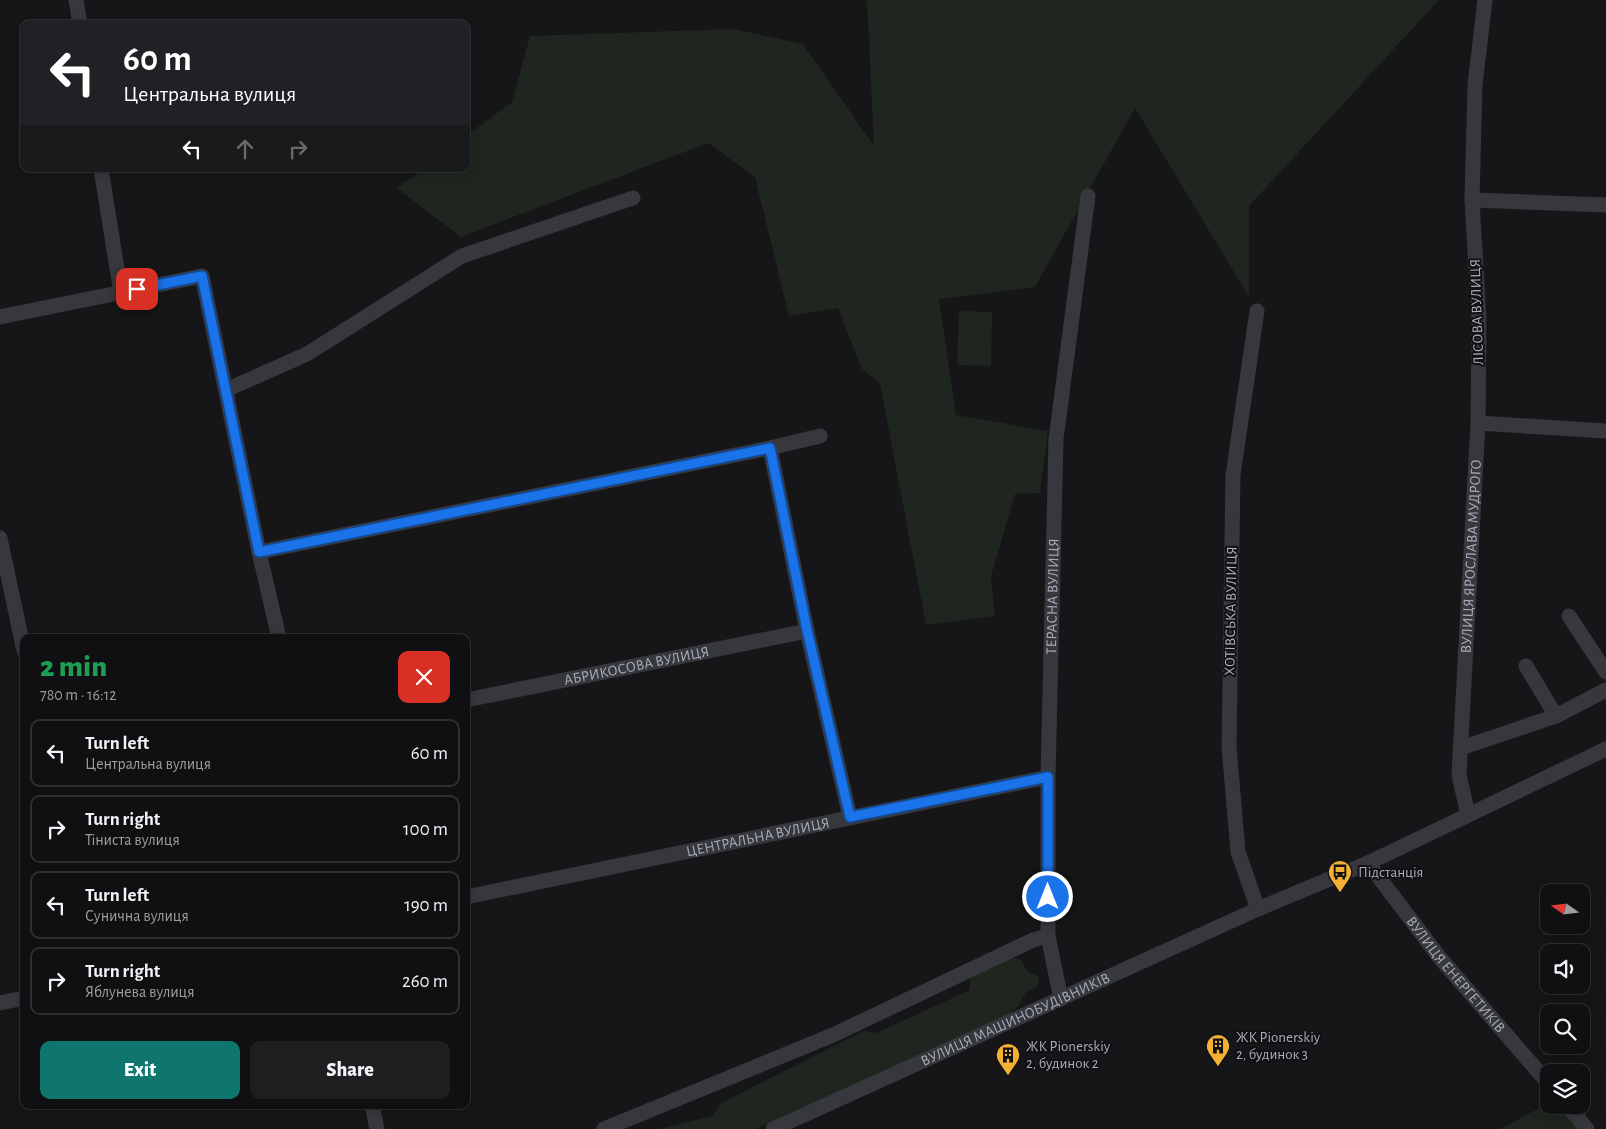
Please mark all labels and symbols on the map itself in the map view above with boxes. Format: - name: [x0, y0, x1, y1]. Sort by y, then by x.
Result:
- street label: ЛІСОВА ВУЛИЦЯ: [1468, 259, 1486, 365]
- pin: [116, 268, 158, 310]
- street label: ВУЛИЦЯ ЯРОСЛАВА МУДРОГО: [1458, 459, 1484, 654]
- street label: ТЕРАСНА ВУЛИЦЯ: [1043, 538, 1061, 655]
- street label: ХОТІВСЬКА ВУЛИЦЯ: [1222, 546, 1240, 676]
- street label: АБРИКОСОВА ВУЛИЦЯ: [563, 643, 711, 688]
- street label: ЦЕНТРАЛЬНА ВУЛИЦЯ: [685, 815, 831, 859]
- bus stop icon: Підстанція: [1327, 859, 1353, 893]
- place label: Підстанція: [1358, 865, 1423, 880]
- position arrow: [1021, 870, 1073, 922]
- north arrow: [1540, 884, 1590, 934]
- street label: ВУЛИЦЯ ЕНЕРГЕТИКІВ: [1404, 913, 1508, 1035]
- street label: ВУЛИЦЯ МАШИНОБУДІВНИКІВ: [918, 970, 1112, 1068]
- place label: ЖК Pionerskiy 2, будинок 3: [1236, 1030, 1321, 1062]
- building icon: ЖК Pionerskiy 2, будинок 3: [1205, 1033, 1231, 1067]
- place label: ЖК Pionerskiy 2, будинок 2: [1026, 1039, 1111, 1071]
- building icon: ЖК Pionerskiy 2, будинок 2: [995, 1042, 1021, 1076]

